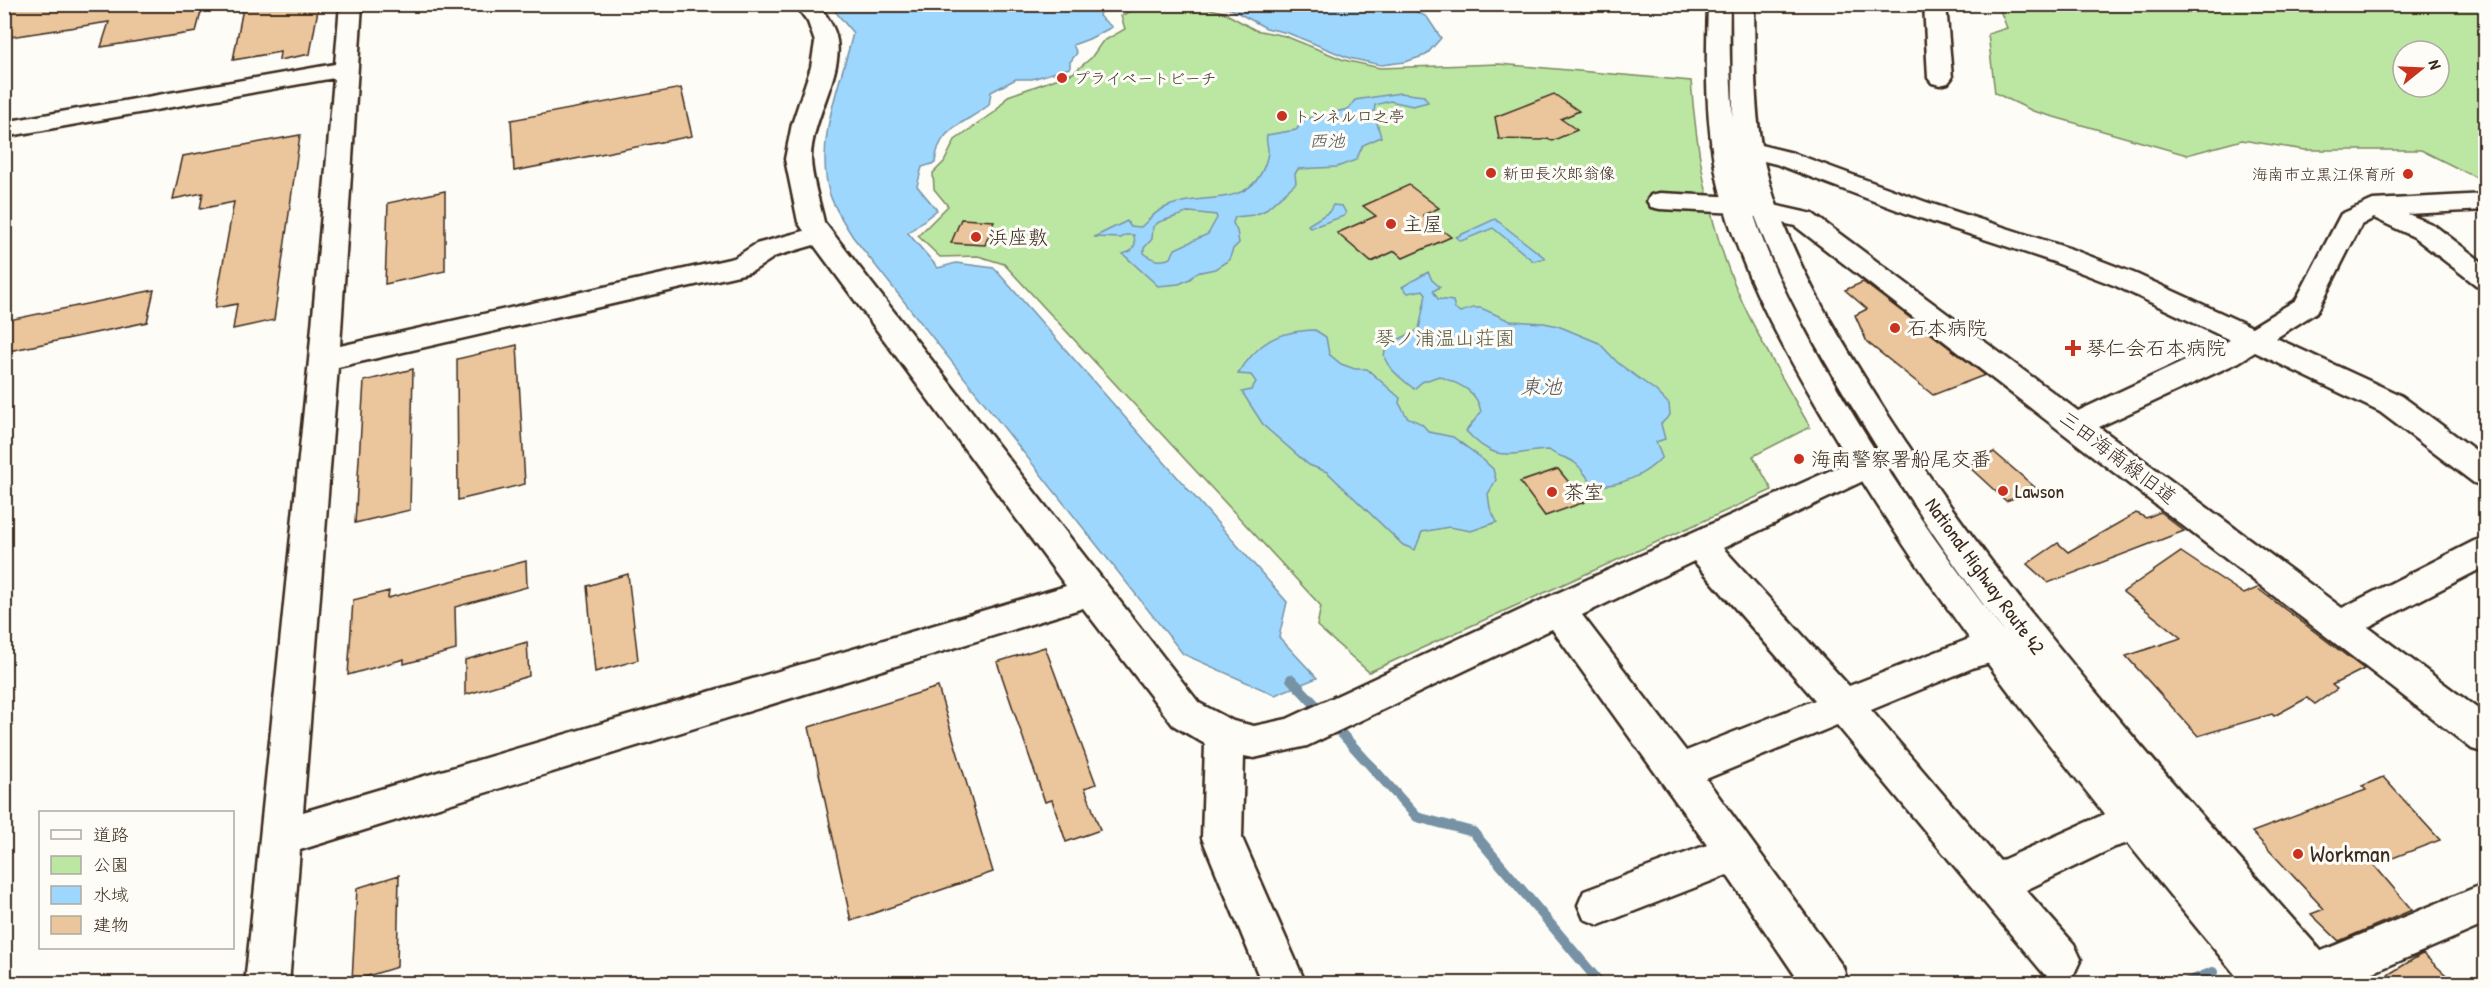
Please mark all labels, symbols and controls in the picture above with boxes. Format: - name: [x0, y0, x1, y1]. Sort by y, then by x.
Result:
- north arrow: [2391, 39, 2451, 99]
- text: N: [2423, 57, 2447, 72]
- place label: プライベートビーチ: [1074, 67, 1217, 89]
- marker: プライベートビーチ: [1055, 71, 1069, 85]
- place label: トンネル口之亭: [1294, 105, 1405, 127]
- marker: トンネル口之亭: [1275, 109, 1289, 123]
- water label: 西池: [1309, 128, 1346, 153]
- place label: 新田長次郎翁像: [1503, 162, 1615, 184]
- place label: 海南市立黒江保育所: [2252, 163, 2396, 185]
- marker: 新田長次郎翁像: [1484, 166, 1498, 180]
- marker: 海南市立黒江保育所: [2401, 167, 2415, 181]
- place label: 主屋: [1403, 210, 1443, 237]
- marker: 主屋: [1384, 217, 1398, 231]
- place label: 浜座敷: [988, 223, 1048, 250]
- marker: 浜座敷: [969, 230, 983, 244]
- place label: 石本病院: [1907, 314, 1987, 341]
- marker: 石本病院: [1888, 321, 1902, 335]
- park label: 琴ノ浦温山荘園: [1375, 324, 1515, 351]
- place label: 琴仁会石本病院: [2086, 334, 2226, 361]
- marker: 琴仁会石本病院: [2064, 339, 2082, 357]
- water label: 東池: [1520, 372, 1563, 401]
- street label: 三田海南線旧道: [2054, 404, 2182, 510]
- place label: 海南警察署船尾交番: [1811, 445, 1991, 472]
- marker: 海南警察署船尾交番: [1792, 452, 1806, 466]
- place label: Lawson: [2015, 477, 2064, 504]
- place label: 茶室: [1564, 478, 1604, 505]
- marker: Lawson: [1996, 484, 2010, 498]
- marker: 茶室: [1545, 485, 1559, 499]
- street label: National Highway Route 42: [1919, 492, 2052, 660]
- legend: [39, 811, 234, 949]
- text: 道路: [93, 822, 129, 847]
- place label: Workman: [2310, 837, 2390, 869]
- marker: Workman: [2291, 847, 2305, 861]
- text: 公園: [93, 852, 129, 877]
- text: 水域: [93, 882, 129, 907]
- text: 建物: [93, 912, 129, 937]

